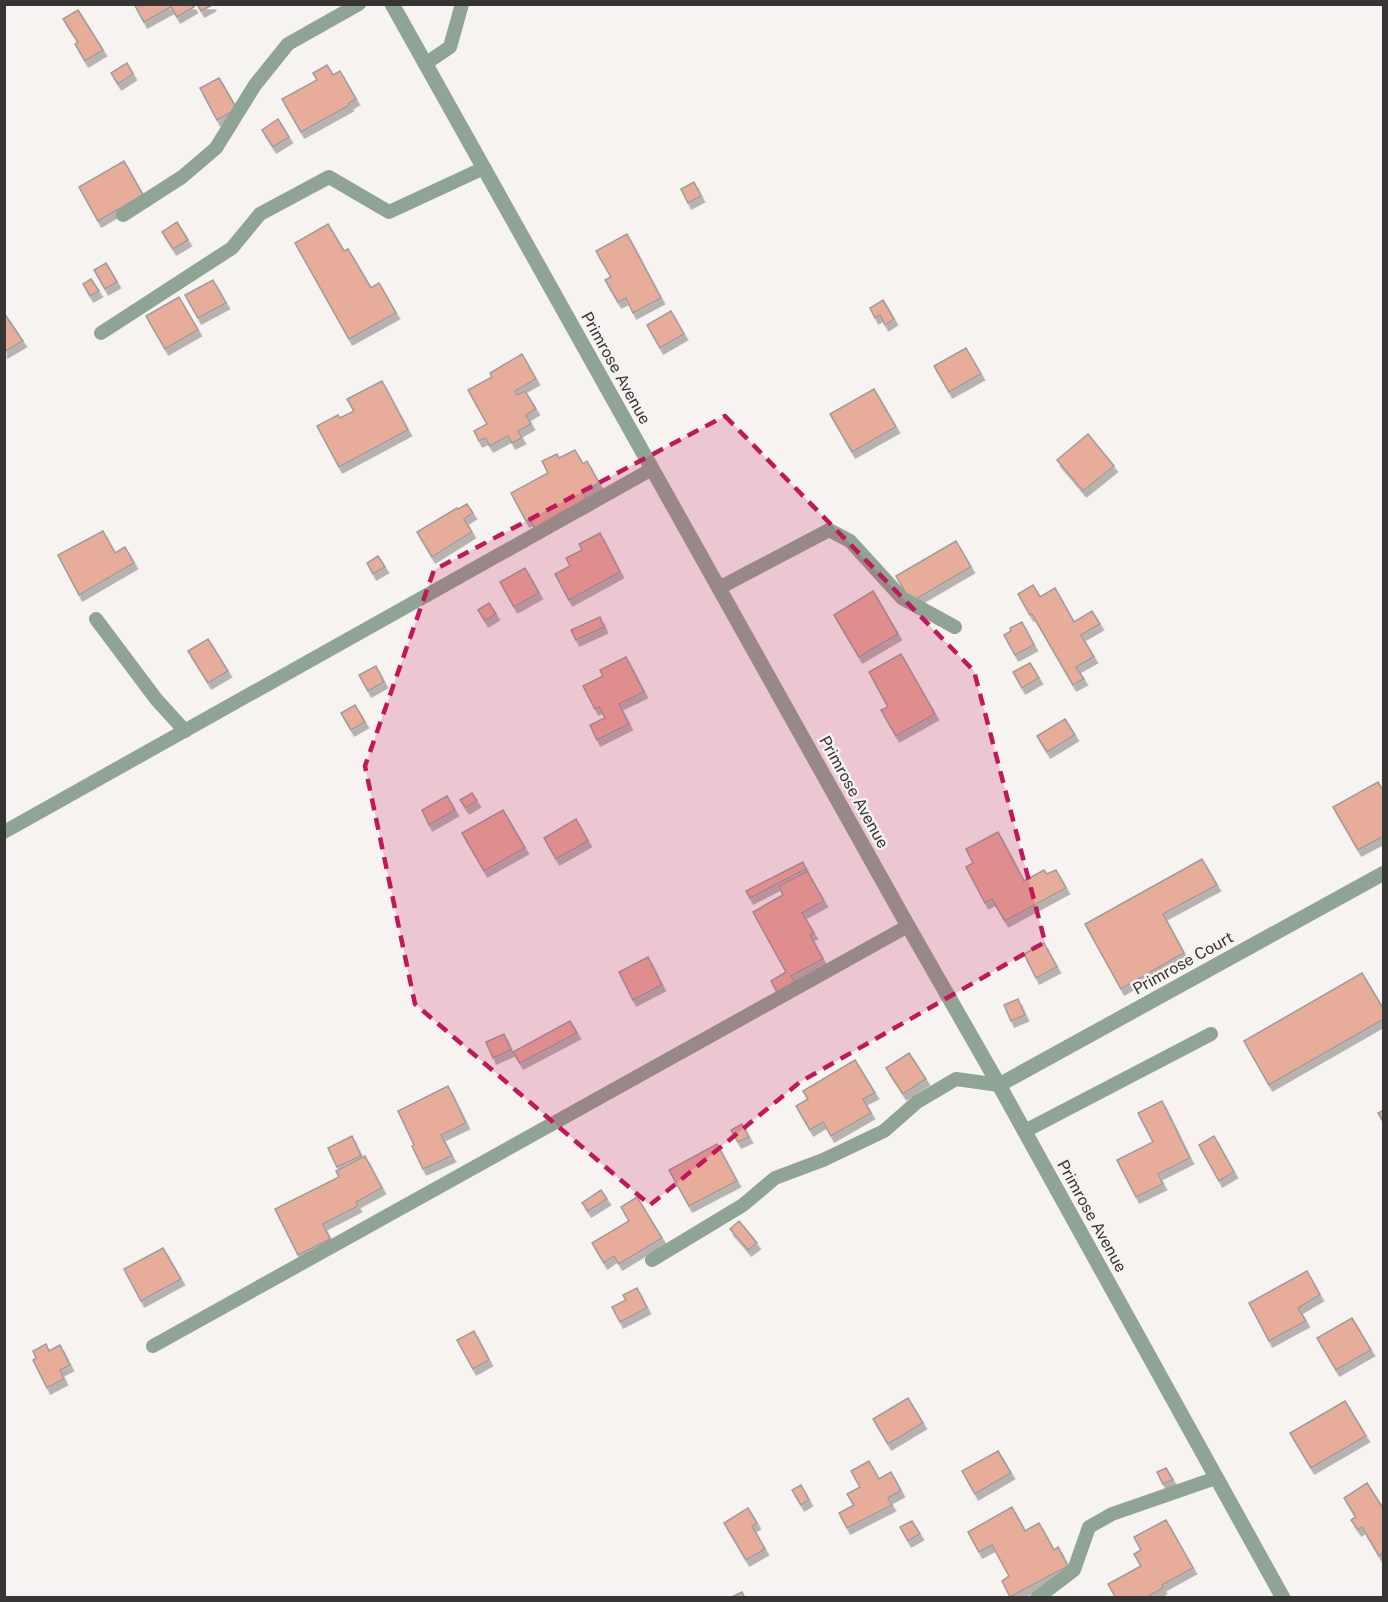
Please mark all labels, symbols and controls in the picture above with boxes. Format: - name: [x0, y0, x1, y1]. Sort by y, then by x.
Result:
- street label: Primrose Avenue: [577, 309, 655, 427]
- street label: Primrose Avenue: [815, 733, 893, 851]
- street label: Primrose Court: [1129, 928, 1237, 998]
- street label: Primrose Avenue: [1053, 1157, 1131, 1275]

